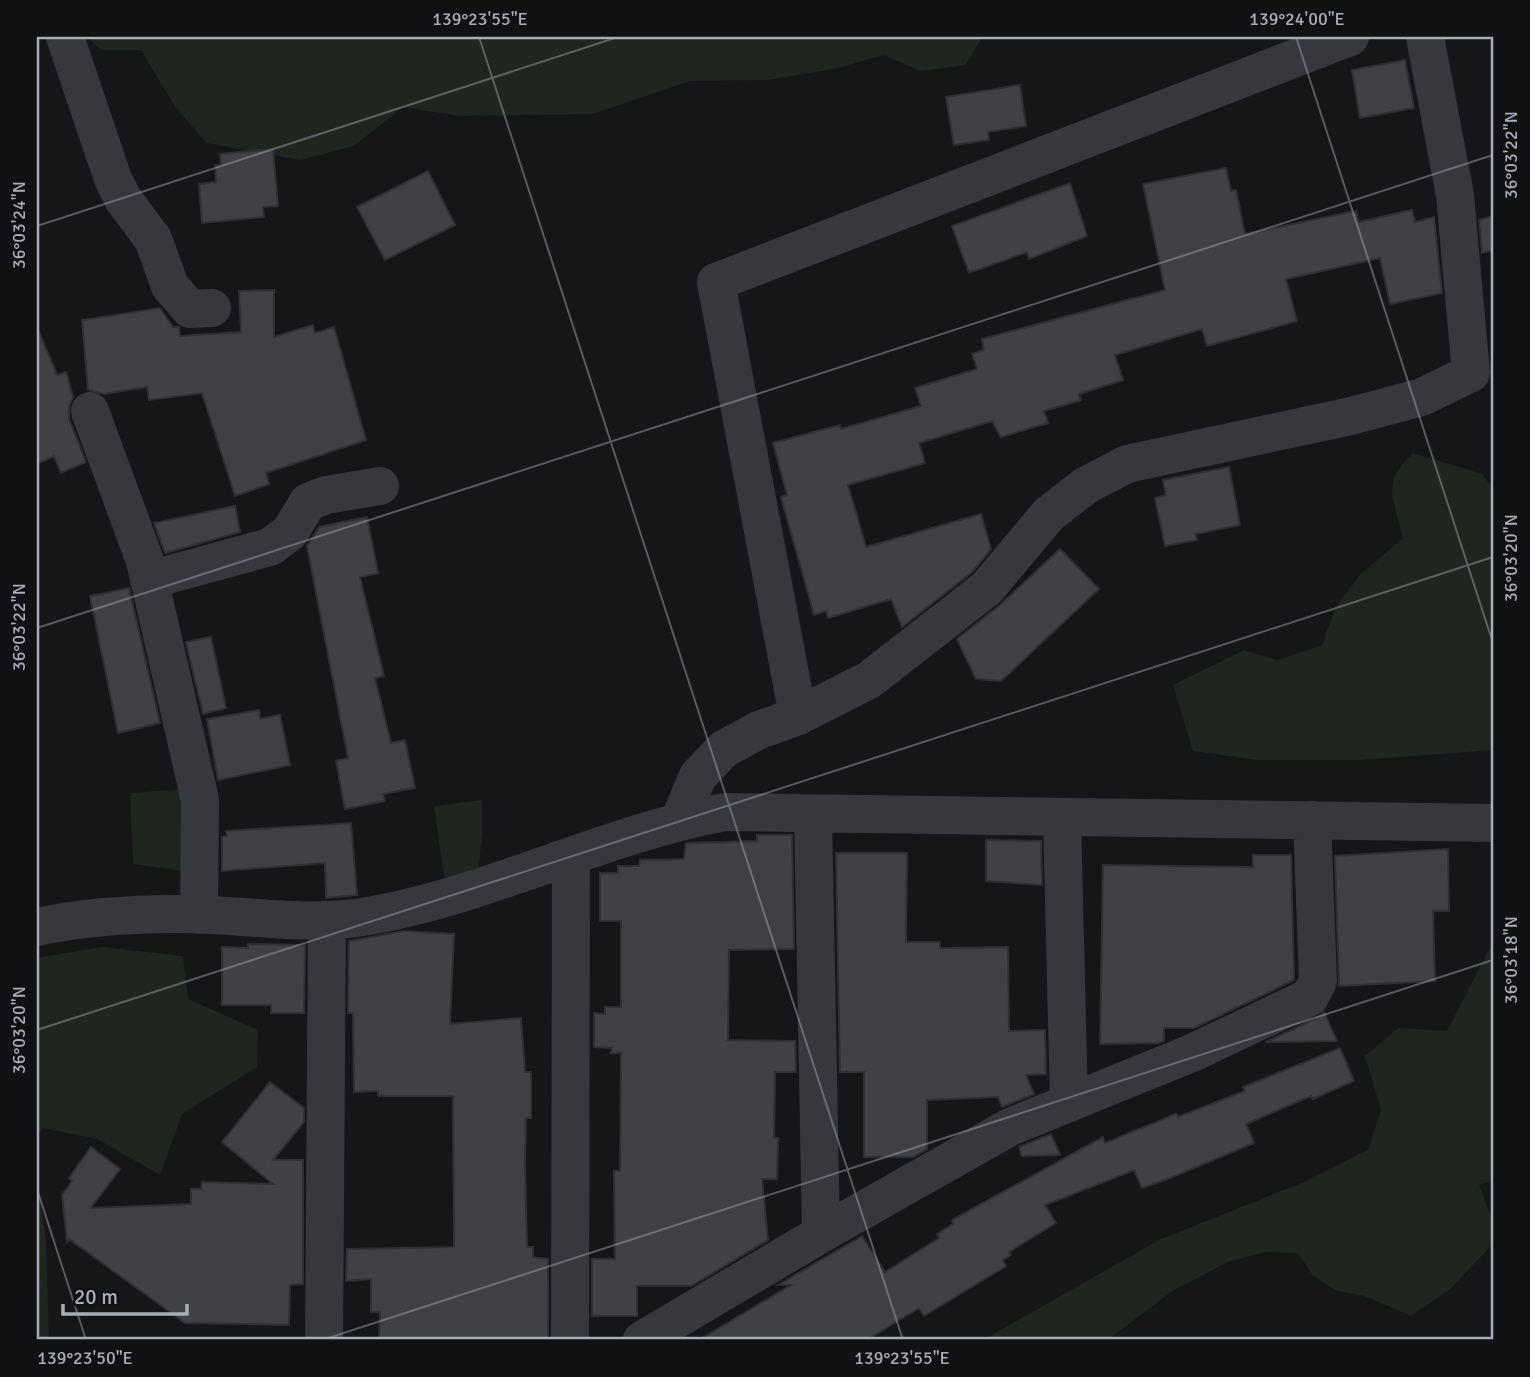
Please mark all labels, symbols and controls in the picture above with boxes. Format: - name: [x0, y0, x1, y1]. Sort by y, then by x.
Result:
- text: 139°23'55"E: [432, 8, 528, 30]
- text: 139°24'00"E: [1249, 8, 1345, 30]
- text: 36°03'22"N: [1500, 111, 1522, 199]
- text: 36°03'24"N: [8, 181, 30, 269]
- text: 36°03'20"N: [1500, 514, 1522, 602]
- text: 36°03'22"N: [8, 583, 30, 671]
- text: 36°03'18"N: [1500, 916, 1522, 1004]
- text: 36°03'20"N: [8, 986, 30, 1074]
- scale bar: [63, 1272, 187, 1316]
- text: 20 m: [74, 1284, 118, 1310]
- text: 139°23'50"E: [37, 1347, 133, 1369]
- text: 139°23'55"E: [854, 1347, 950, 1369]

